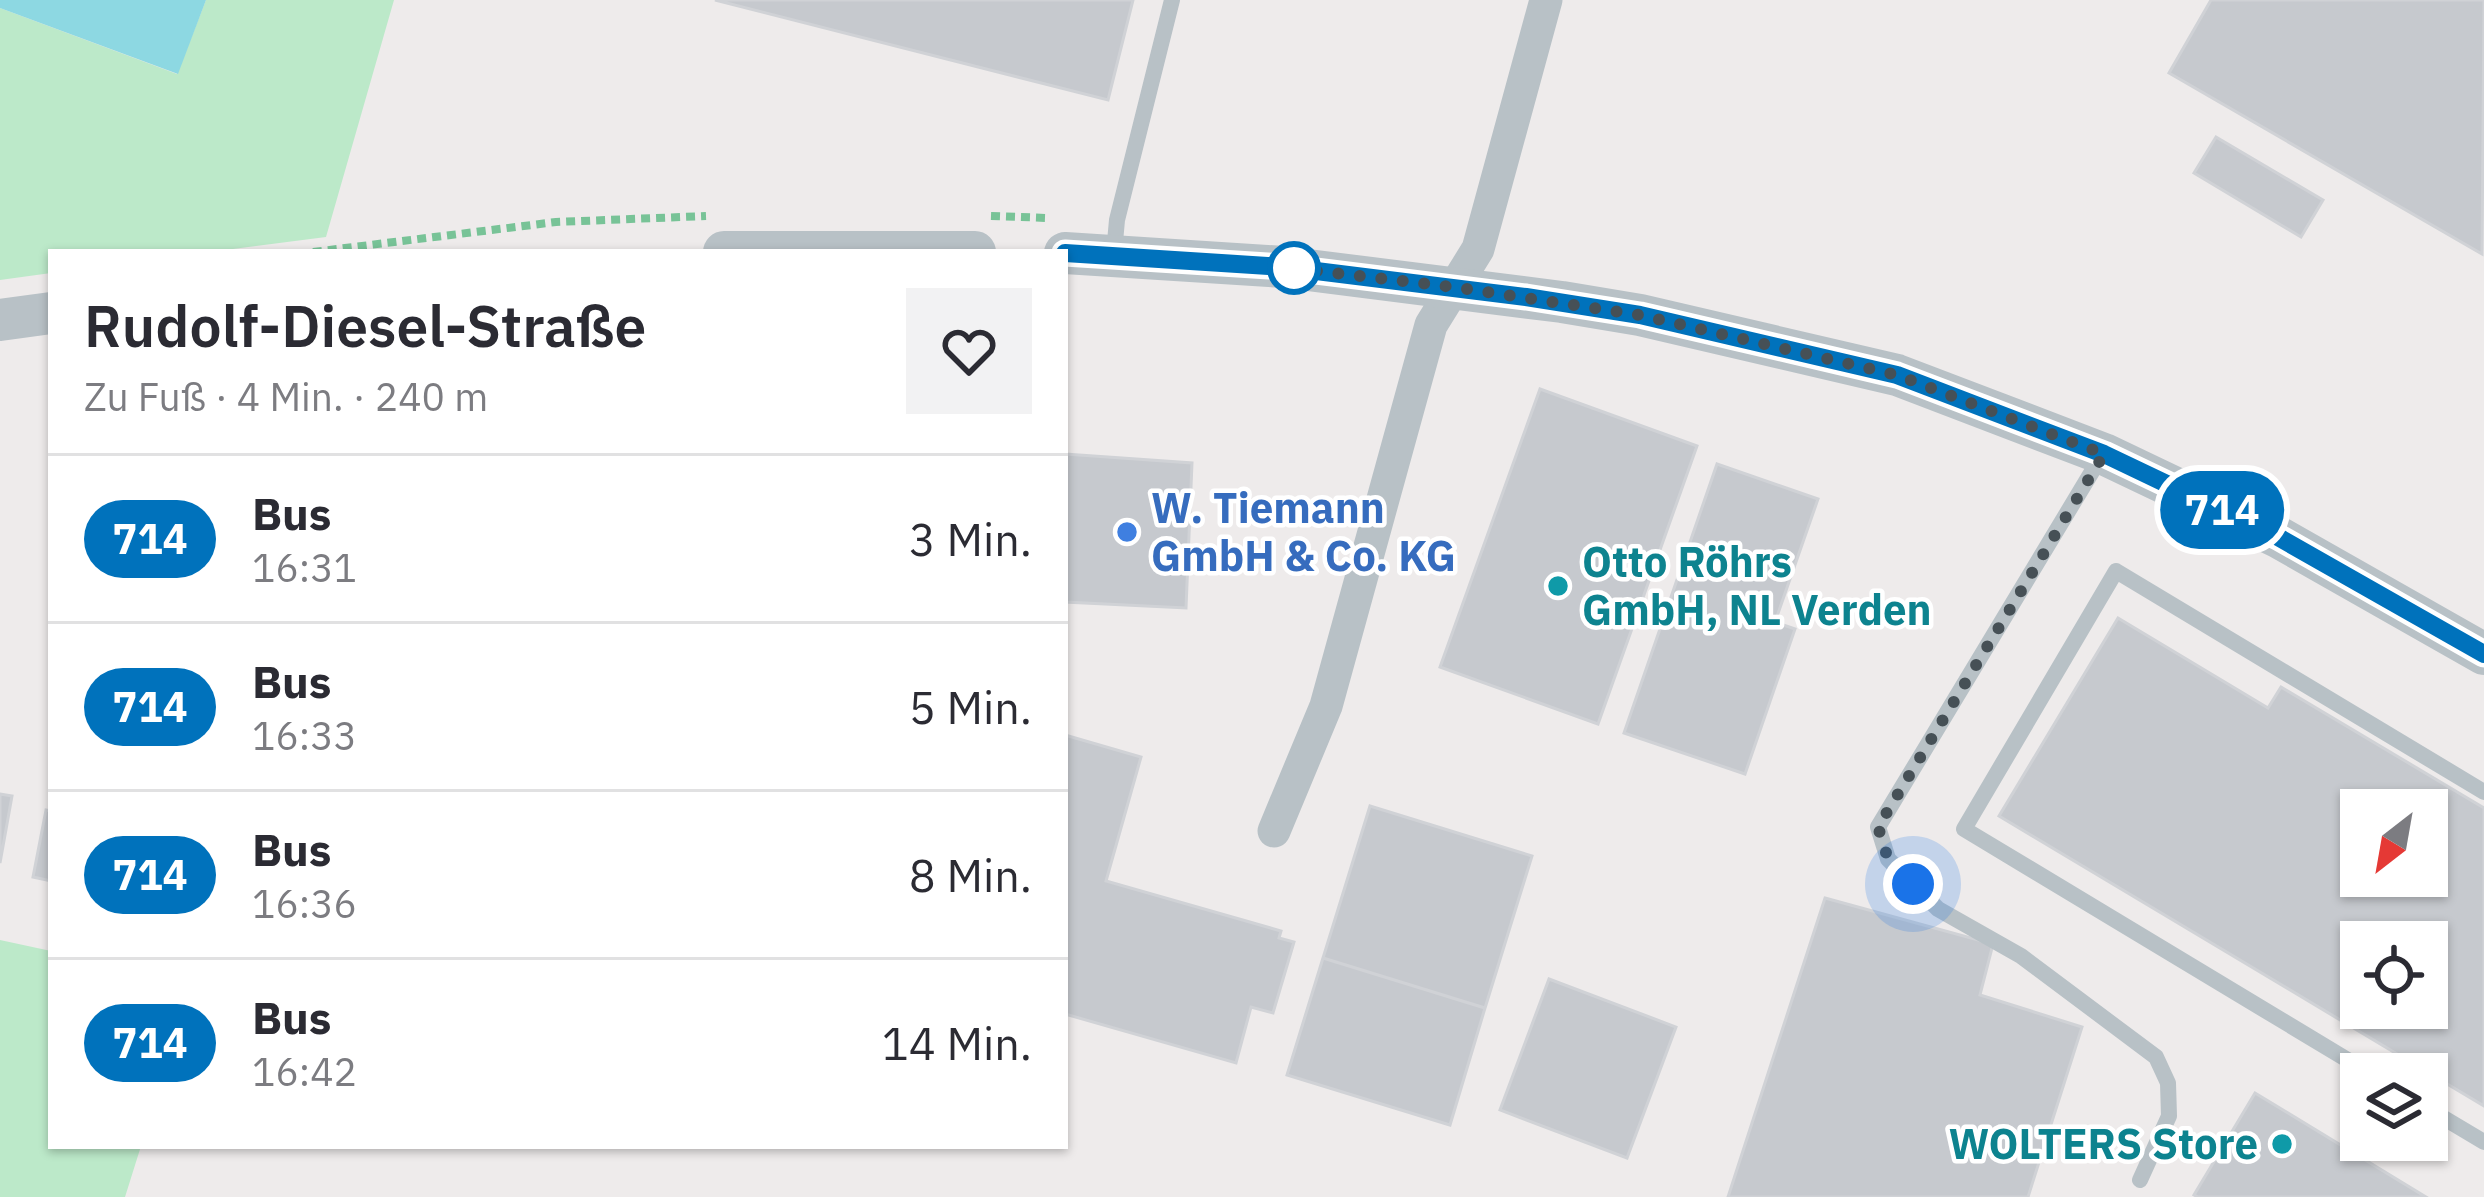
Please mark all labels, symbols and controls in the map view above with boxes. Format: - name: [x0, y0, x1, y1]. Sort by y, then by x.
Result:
- unlabelled marker: [1269, 243, 1319, 293]
- button: heart: [906, 288, 1032, 414]
- text: Rudolf-Diesel-Straße: [84, 289, 646, 363]
- text: Zu Fuß · 4 Min. · 240 m: [84, 371, 488, 422]
- line badge: 714: [2153, 471, 2291, 549]
- place label: W. Tiemann GmbH & Co. KG: [1151, 480, 1456, 583]
- text: 714: [2184, 482, 2260, 537]
- text: Bus: [252, 484, 332, 542]
- text: 3 Min.: [909, 510, 1032, 568]
- text: 714: [112, 511, 188, 566]
- marker: W. Tiemann GmbH & Co. KG: [1114, 519, 1140, 545]
- place label: Otto Röhrs GmbH, NL Verden: [1582, 534, 1932, 637]
- text: 16:31: [252, 542, 357, 593]
- marker: Otto Röhrs GmbH, NL Verden: [1545, 573, 1571, 599]
- text: Bus: [252, 652, 332, 710]
- text: 5 Min.: [909, 678, 1032, 736]
- text: 714: [112, 679, 188, 734]
- text: 16:33: [252, 710, 357, 761]
- north arrow: [2340, 789, 2448, 897]
- map controls: [2340, 789, 2448, 1161]
- text: Bus: [252, 820, 332, 878]
- text: 8 Min.: [909, 846, 1032, 904]
- text: 714: [112, 847, 188, 902]
- your location: [1883, 854, 1943, 914]
- text: 16:36: [252, 878, 357, 929]
- button: locate: [2340, 921, 2448, 1029]
- text: Bus: [252, 988, 332, 1046]
- text: 14 Min.: [882, 1014, 1032, 1072]
- text: 714: [112, 1015, 188, 1070]
- text: 16:42: [252, 1046, 357, 1097]
- button: layers: [2340, 1053, 2448, 1161]
- place label: WOLTERS Store: [1949, 1116, 2258, 1171]
- marker: WOLTERS Store: [2269, 1131, 2295, 1157]

